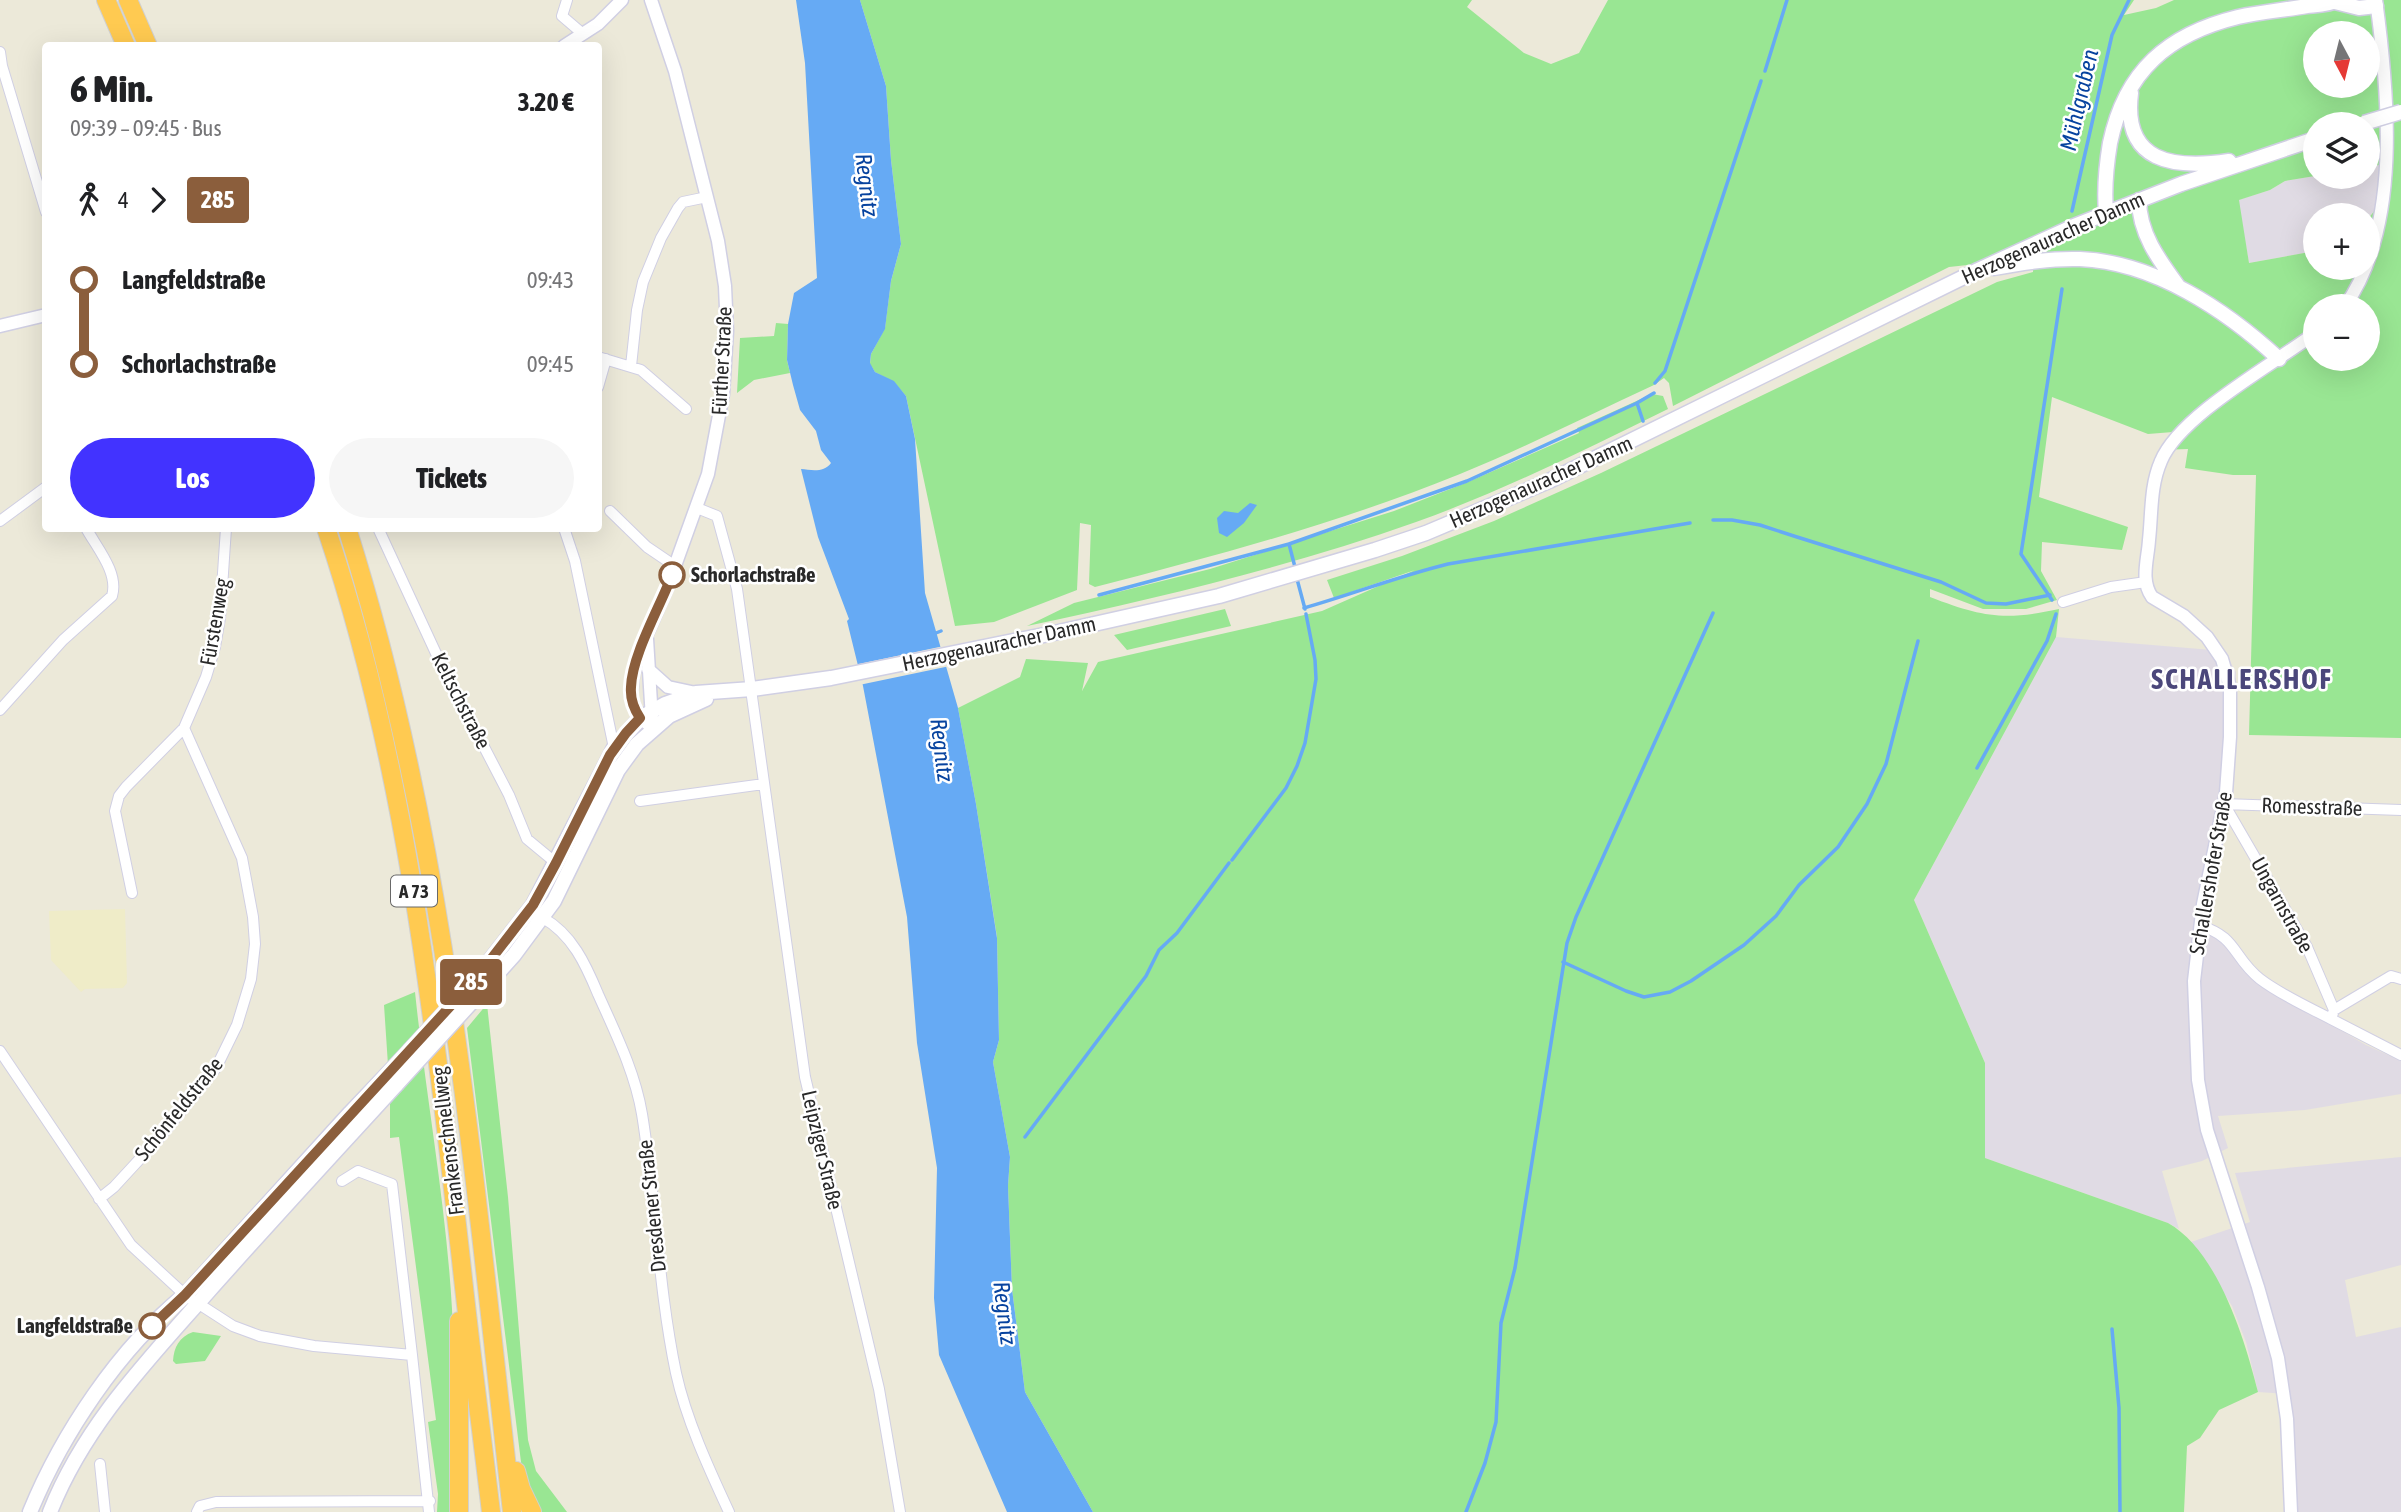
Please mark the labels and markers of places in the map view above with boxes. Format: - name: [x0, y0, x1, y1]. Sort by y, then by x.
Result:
- marker: Schorlachstraße: [659, 562, 685, 588]
- place label: Schorlachstraße: [691, 562, 816, 586]
- place label: Langfeldstraße: [17, 1313, 133, 1337]
- marker: Langfeldstraße: [139, 1313, 165, 1339]

